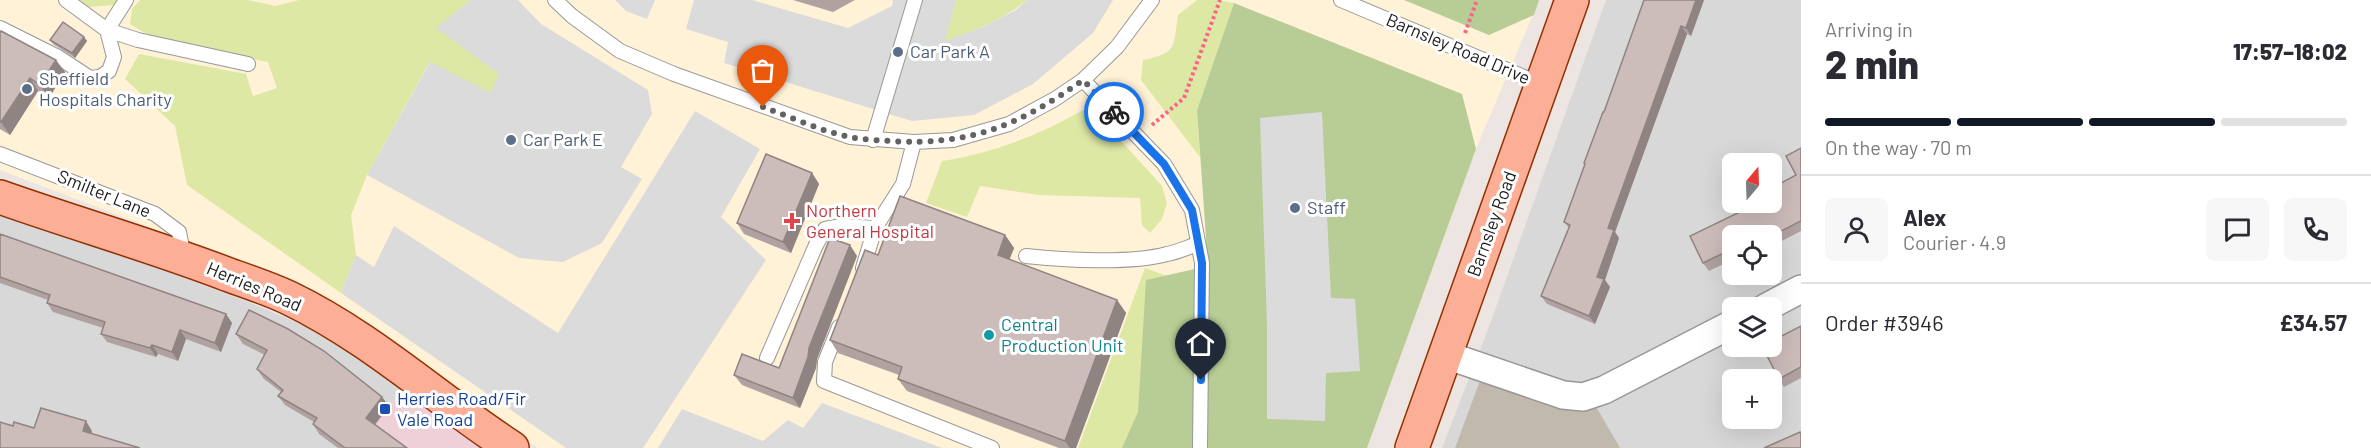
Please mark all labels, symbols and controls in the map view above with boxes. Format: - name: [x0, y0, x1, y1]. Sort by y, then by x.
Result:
- street label: Barnsley Road Drive: [1383, 8, 1534, 88]
- text: Arriving in: [1825, 17, 1913, 41]
- text: 17:57–18:02: [2233, 38, 2347, 64]
- place label: Car Park A: [910, 40, 990, 62]
- text: 2 min: [1825, 40, 1919, 87]
- pin: [737, 45, 788, 107]
- marker: Car Park A: [891, 45, 905, 59]
- icon: bag: [746, 54, 779, 87]
- place label: Sheffield Hospitals Charity: [39, 67, 172, 110]
- marker: Sheffield Hospitals Charity: [20, 82, 34, 96]
- courier: [1084, 82, 1144, 142]
- icon: bike: [1098, 96, 1131, 129]
- place label: Car Park E: [523, 128, 603, 150]
- marker: Car Park E: [504, 133, 518, 147]
- text: On the way · 70 m: [1825, 135, 1972, 159]
- north arrow: [1722, 153, 1782, 213]
- map controls: [1722, 153, 1782, 429]
- street label: Smilter Lane: [54, 164, 154, 222]
- street label: Barnsley Road: [1462, 168, 1520, 279]
- place label: Staff: [1307, 196, 1346, 218]
- button: person: [1825, 198, 1888, 261]
- button: chat: [2206, 198, 2269, 261]
- button: phone: [2284, 198, 2347, 261]
- place label: Northern General Hospital: [806, 199, 934, 242]
- marker: Staff: [1288, 201, 1302, 215]
- text: Alex: [1903, 204, 1946, 230]
- marker: Northern General Hospital: [783, 212, 801, 230]
- button: locate: [1722, 225, 1782, 285]
- text: Courier · 4.9: [1903, 230, 2006, 254]
- street label: Herries Road: [204, 256, 305, 316]
- button: layers: [1722, 297, 1782, 357]
- text: Order #3946: [1825, 309, 1943, 335]
- text: £34.57: [2280, 309, 2347, 335]
- place label: Central Production Unit: [1001, 313, 1124, 356]
- pin: [1175, 318, 1226, 380]
- icon: home: [1184, 327, 1217, 360]
- marker: Central Production Unit: [982, 328, 996, 342]
- button: +: [1722, 369, 1782, 429]
- place label: Herries Road/Fir Vale Road: [397, 387, 527, 430]
- marker: Herries Road/Fir Vale Road: [378, 402, 392, 416]

